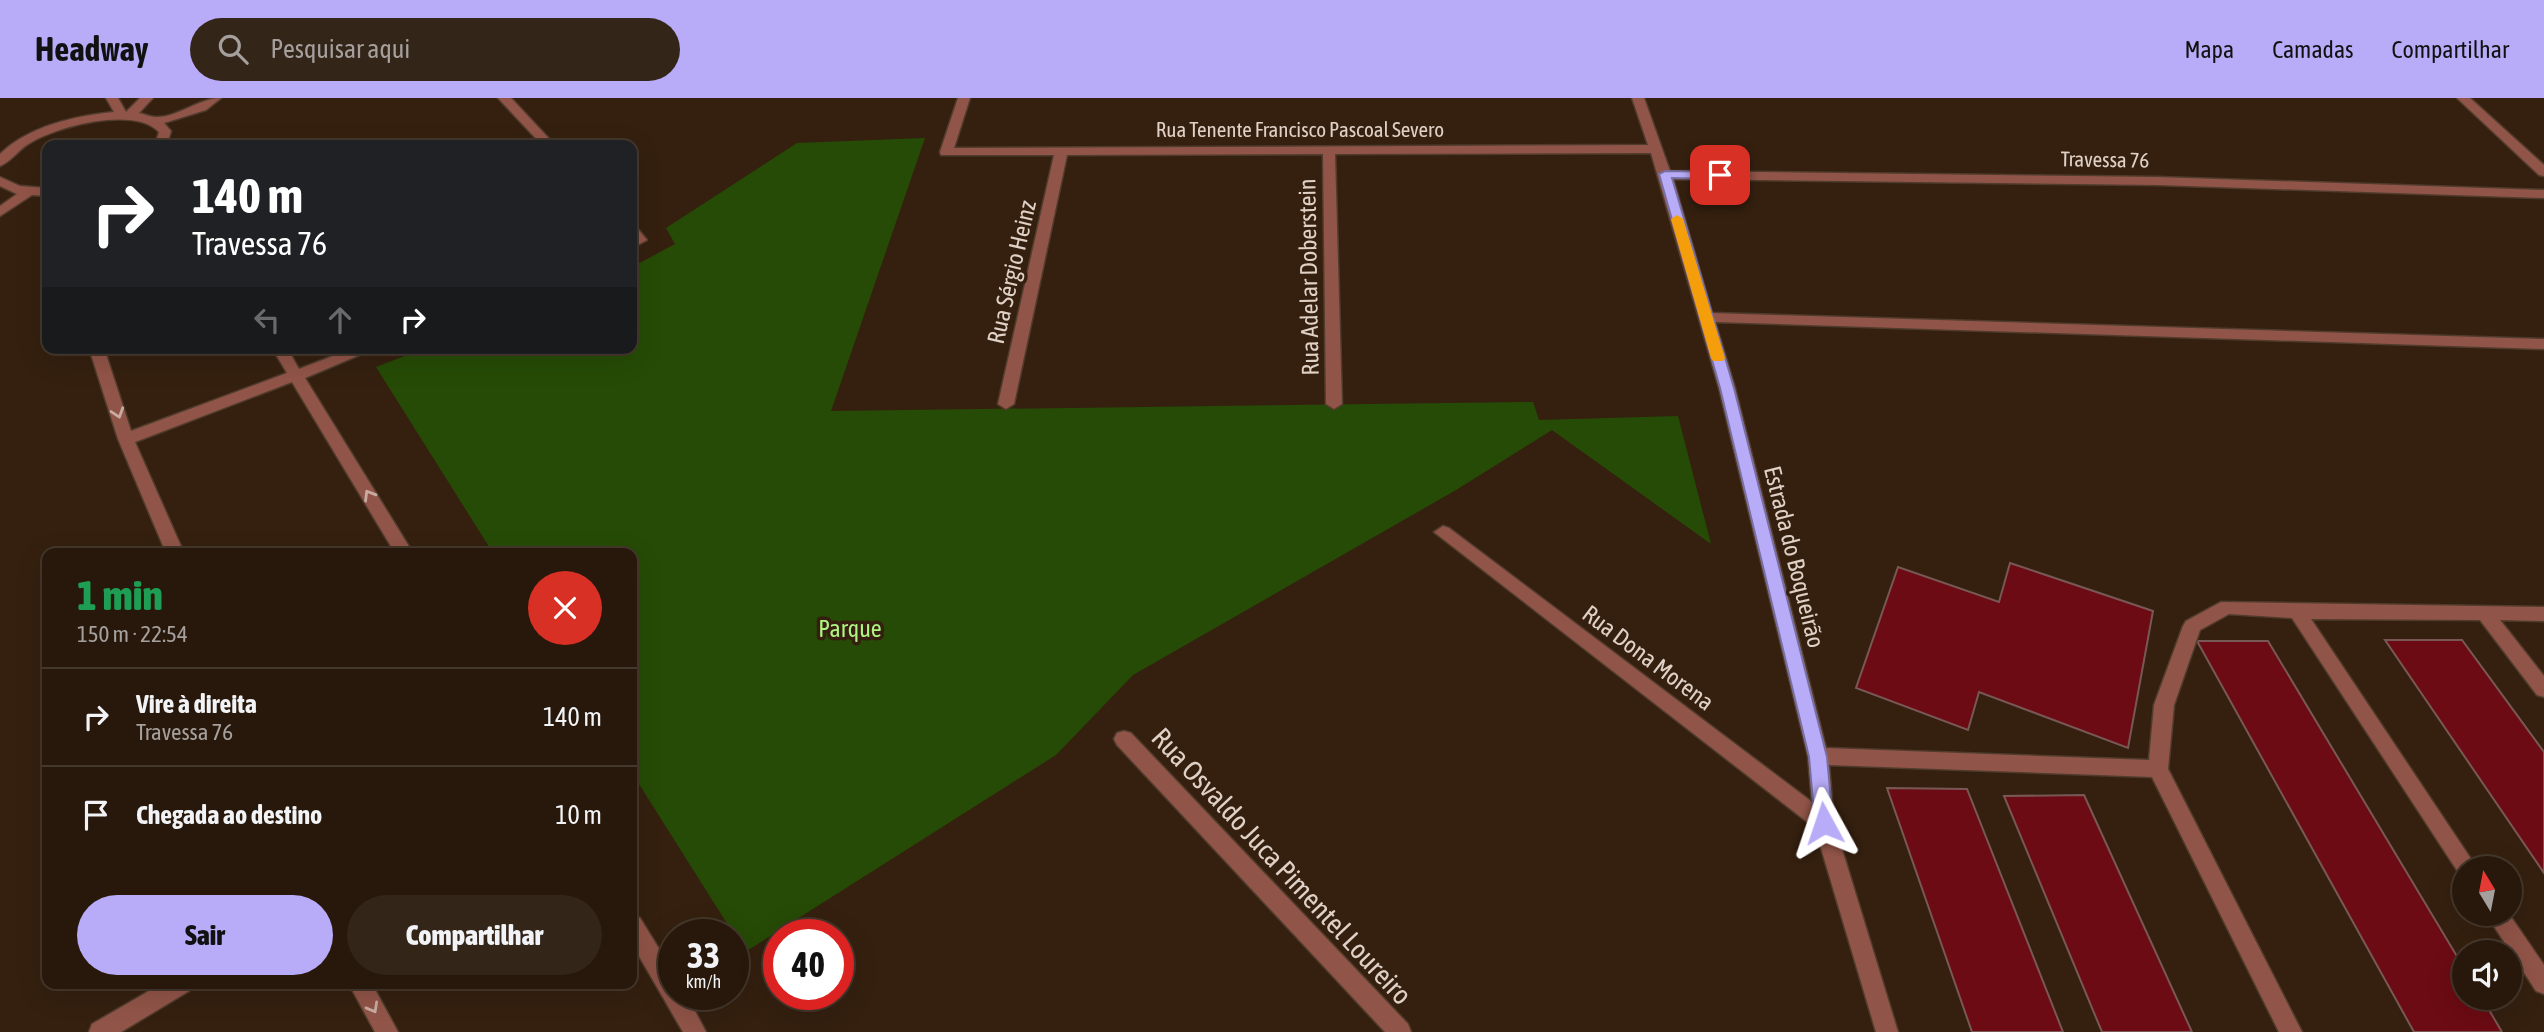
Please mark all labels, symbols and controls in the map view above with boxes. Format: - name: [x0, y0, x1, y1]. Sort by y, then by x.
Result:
- search box: [190, 18, 680, 81]
- text: Headway: [35, 30, 148, 68]
- icon: search: [214, 30, 252, 68]
- text: Pesquisar aqui: [270, 34, 410, 64]
- text: Mapa: [2184, 36, 2234, 63]
- text: Camadas: [2272, 36, 2354, 63]
- text: Compartilhar: [2392, 36, 2509, 63]
- street label: Rua Tenente Francisco Pascoal Severo: [1156, 117, 1444, 141]
- pin: [1690, 145, 1750, 205]
- street label: Travessa 76: [2060, 146, 2150, 172]
- icon: arrive: [1701, 156, 1739, 194]
- text: 140 m: [192, 167, 303, 223]
- icon: right: [77, 168, 168, 259]
- street label: Rua Adelar Doberstein: [1293, 178, 1324, 376]
- street label: Rua Sérgio Heinz: [982, 197, 1041, 346]
- text: Travessa 76: [192, 225, 327, 262]
- icon: left: [248, 301, 286, 339]
- icon: ahead: [321, 301, 359, 339]
- icon: right: [394, 301, 432, 339]
- one-way arrow: [109, 406, 124, 418]
- street label: Estrada do Boqueirão: [1759, 463, 1830, 650]
- one-way arrow: [364, 489, 377, 502]
- text: 1 min: [77, 571, 163, 619]
- button: close: [528, 571, 602, 645]
- street label: Rua Dona Morena: [1577, 600, 1719, 716]
- park label: Parque: [818, 615, 882, 642]
- text: 150 m · 22:54: [77, 621, 188, 647]
- text: Vire à direita: [136, 689, 257, 719]
- icon: right: [77, 698, 115, 736]
- text: 140 m: [543, 702, 602, 732]
- text: Travessa 76: [136, 719, 233, 745]
- street label: Rua Osvaldo Juca Pimentel Loureiro: [1145, 721, 1419, 1011]
- position arrow: [1787, 786, 1861, 860]
- icon: arrive: [77, 796, 115, 834]
- text: Chegada ao destino: [136, 800, 322, 830]
- text: 10 m: [555, 800, 602, 830]
- north arrow: [2452, 856, 2522, 926]
- map controls: [2452, 856, 2522, 1010]
- button: Sair: [77, 895, 333, 975]
- button: Compartilhar: [347, 895, 602, 975]
- speed limit sign: 40: [763, 919, 854, 1010]
- text: 33: [687, 935, 720, 975]
- button: sound: [2452, 940, 2522, 1010]
- text: km/h: [686, 971, 721, 992]
- one-way arrow: [365, 1001, 378, 1013]

